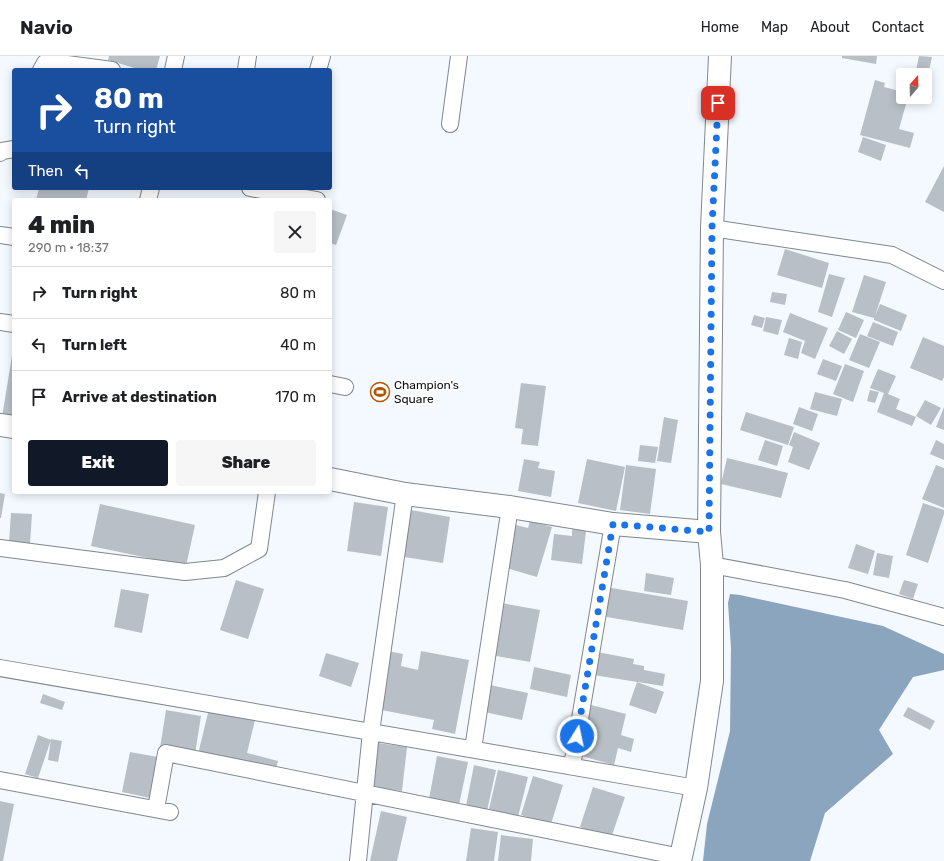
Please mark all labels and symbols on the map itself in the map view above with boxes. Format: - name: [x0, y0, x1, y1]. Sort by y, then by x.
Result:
- north arrow: [896, 68, 932, 104]
- pin: [701, 86, 735, 120]
- place label: Champion's Square: [394, 378, 459, 406]
- sports icon: Champion's Square: [369, 381, 391, 403]
- position arrow: [556, 715, 598, 757]

